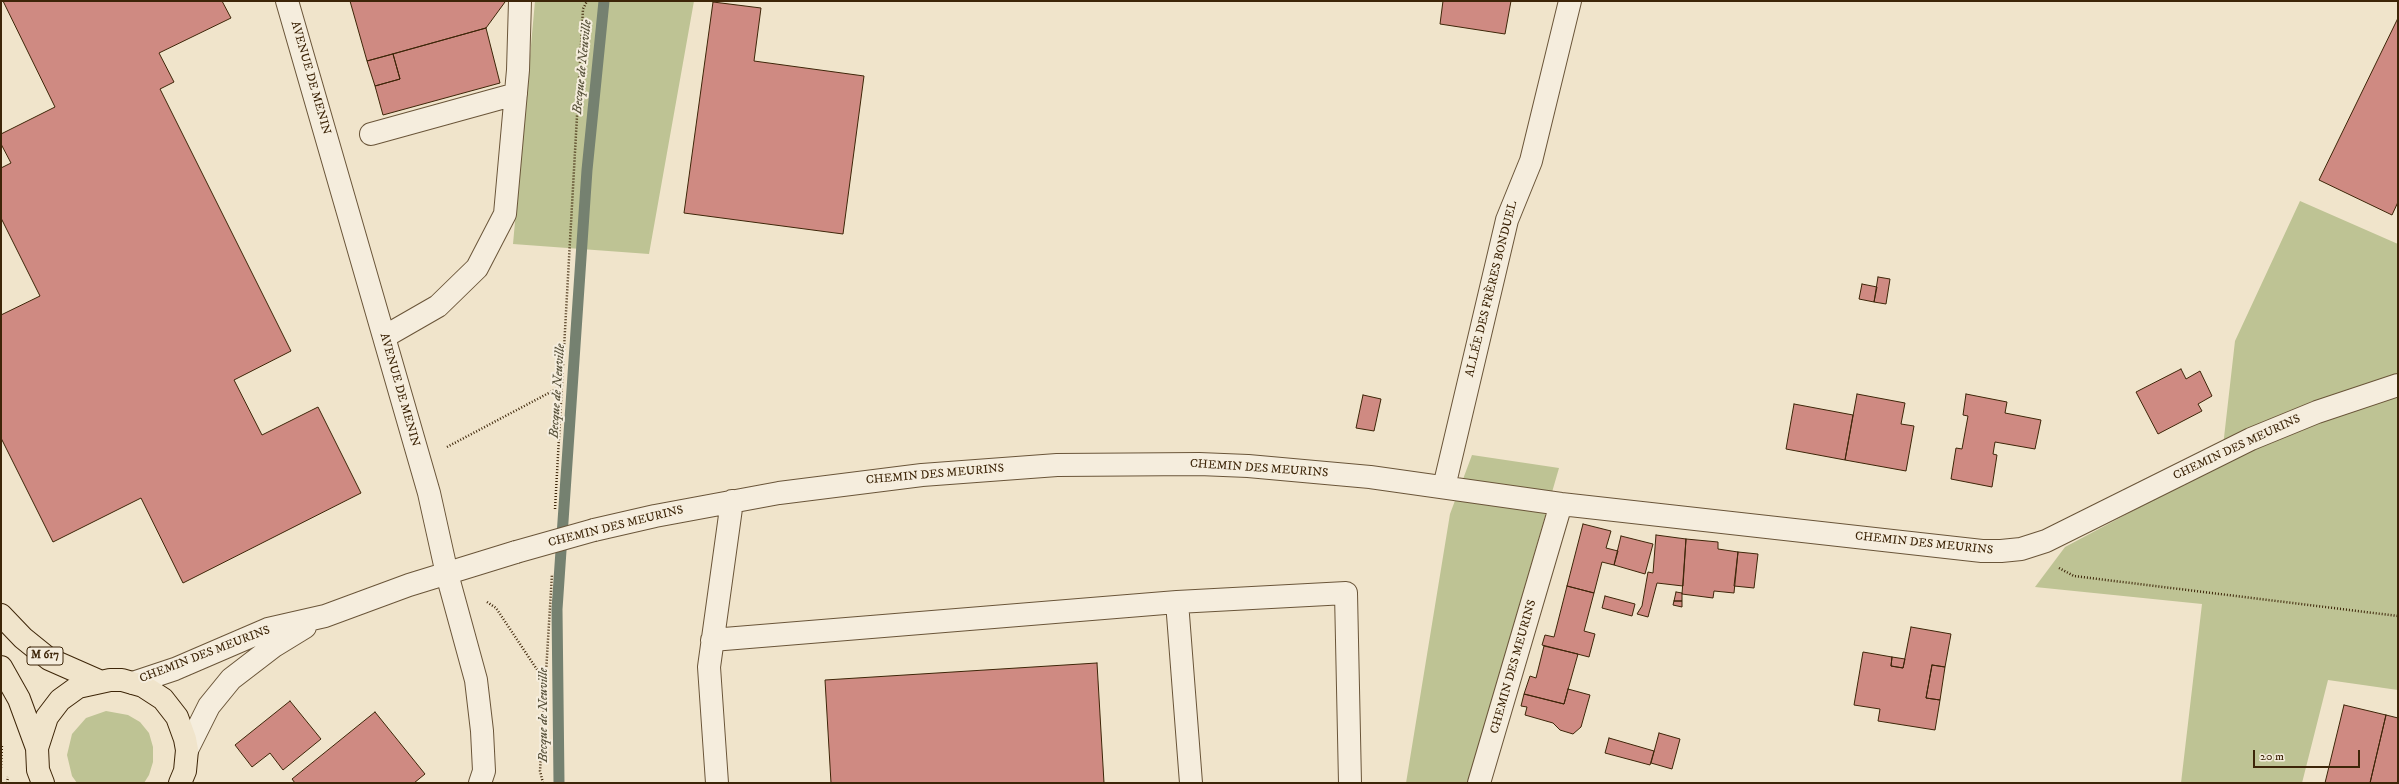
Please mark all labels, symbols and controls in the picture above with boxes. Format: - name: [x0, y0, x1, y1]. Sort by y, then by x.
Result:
- water label: Becque de Neuville: [570, 19, 596, 115]
- street label: AVENUE DE MENIN: [287, 20, 333, 136]
- street label: ALLÉE DES FRÈRES BONDUEL: [1463, 199, 1521, 379]
- street label: AVENUE DE MENIN: [376, 332, 422, 448]
- water label: Becque de Neuville: [547, 343, 569, 439]
- street label: CHEMIN DES MEURINS: [2171, 412, 2303, 484]
- street label: CHEMIN DES MEURINS: [1189, 457, 1329, 481]
- street label: CHEMIN DES MEURINS: [865, 462, 1005, 488]
- street label: CHEMIN DES MEURINS: [547, 503, 685, 551]
- street label: CHEMIN DES MEURINS: [1854, 530, 1994, 558]
- street label: CHEMIN DES MEURINS: [1488, 598, 1540, 736]
- street label: CHEMIN DES MEURINS: [138, 623, 272, 687]
- road number: M 617: [27, 647, 63, 665]
- water label: Becque de Neuville: [536, 668, 552, 762]
- scale bar: [2255, 742, 2362, 768]
- text: 20 m: [2260, 749, 2284, 764]

